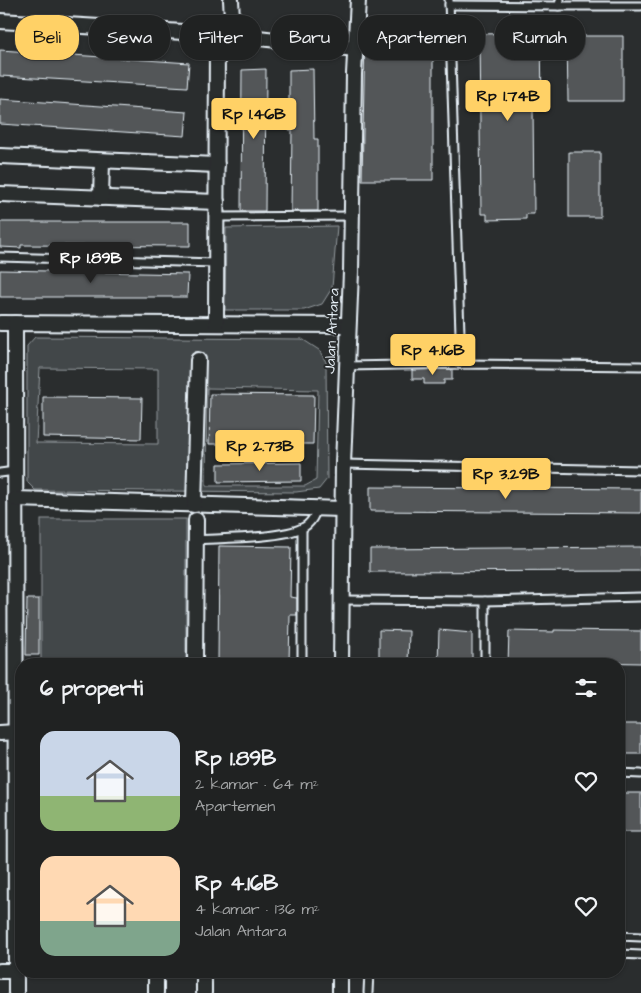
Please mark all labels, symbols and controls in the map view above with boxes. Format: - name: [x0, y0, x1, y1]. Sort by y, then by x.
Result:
- chip: Beli: [15, 15, 79, 60]
- chip: Sewa: [89, 15, 170, 60]
- chip: Filter: [180, 15, 261, 60]
- chip: Baru: [271, 15, 348, 60]
- chip: Apartemen: [358, 15, 485, 60]
- chip: Rumah: [495, 15, 585, 60]
- pin: Rp 1.74B: [456, 80, 560, 122]
- text: Rp 1.74B: [476, 85, 540, 107]
- pin: Rp 1.46B: [202, 98, 306, 140]
- text: Rp 1.46B: [222, 103, 286, 125]
- pin: Rp 1.89B: [39, 242, 143, 284]
- text: Rp 1.89B: [60, 247, 122, 269]
- street label: Jalan Antara: [319, 287, 345, 374]
- pin: Rp 4.16B: [381, 334, 485, 376]
- text: Rp 4.16B: [401, 339, 465, 361]
- pin: Rp 2.73B: [208, 430, 312, 472]
- text: Rp 2.73B: [226, 435, 294, 457]
- pin: Rp 3.29B: [454, 458, 558, 500]
- text: Rp 3.29B: [473, 463, 539, 485]
- text: 6 properti: [40, 674, 143, 703]
- icon: filters: [572, 674, 600, 702]
- text: Rp 1.89B: [195, 744, 276, 773]
- icon: home: [80, 751, 140, 811]
- icon: heart: [572, 767, 600, 795]
- text: 2 kamar · 64 m²: [195, 773, 319, 795]
- text: Apartemen: [195, 795, 275, 817]
- text: Rp 4.16B: [195, 869, 278, 898]
- icon: home: [80, 876, 140, 936]
- icon: heart: [572, 892, 600, 920]
- text: 4 kamar · 136 m²: [195, 898, 320, 920]
- text: Jalan Antara: [195, 920, 287, 942]

